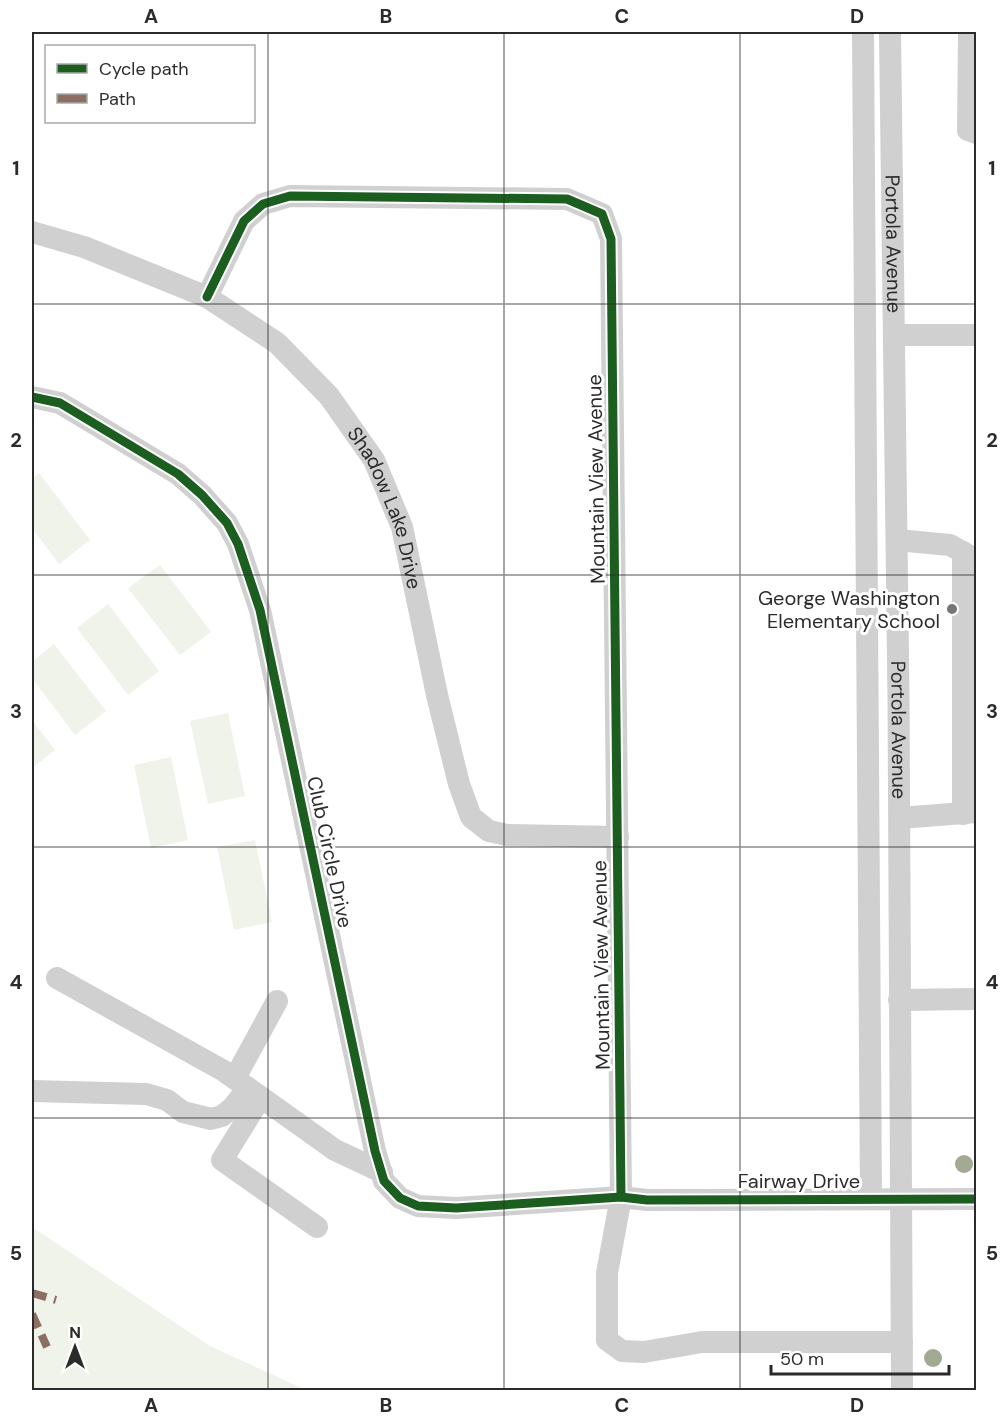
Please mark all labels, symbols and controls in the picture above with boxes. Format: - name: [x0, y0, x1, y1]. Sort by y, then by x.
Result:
- text: A: [144, 3, 158, 29]
- text: B: [380, 3, 392, 29]
- text: C: [615, 3, 629, 29]
- text: D: [850, 3, 864, 29]
- legend: [45, 45, 255, 123]
- text: Cycle path: [99, 57, 189, 81]
- text: Path: [99, 87, 136, 111]
- text: 1: [12, 155, 20, 181]
- text: 1: [988, 155, 996, 181]
- street label: Portola Avenue: [879, 174, 907, 313]
- street label: Mountain View Avenue: [581, 374, 611, 584]
- street label: Shadow Lake Drive: [342, 422, 428, 591]
- text: 2: [10, 427, 22, 453]
- text: 2: [986, 427, 998, 453]
- place label: George Washington Elementary School: [758, 585, 940, 634]
- marker: George Washington Elementary School: [945, 602, 959, 616]
- street label: Portola Avenue: [885, 661, 912, 799]
- text: 3: [10, 698, 22, 724]
- text: 3: [986, 698, 998, 724]
- street label: Club Circle Drive: [301, 774, 359, 930]
- street label: Mountain View Avenue: [586, 860, 616, 1070]
- text: 4: [10, 969, 23, 995]
- text: 4: [986, 969, 999, 995]
- street label: Fairway Drive: [738, 1168, 860, 1194]
- text: 5: [10, 1240, 22, 1266]
- text: 5: [986, 1240, 998, 1266]
- north arrow: [45, 1317, 105, 1377]
- text: N: [69, 1322, 81, 1343]
- scale bar: [771, 1338, 950, 1376]
- text: 50 m: [780, 1347, 824, 1371]
- text: A: [144, 1392, 158, 1418]
- text: B: [380, 1392, 392, 1418]
- text: C: [615, 1392, 629, 1418]
- text: D: [850, 1392, 864, 1418]

